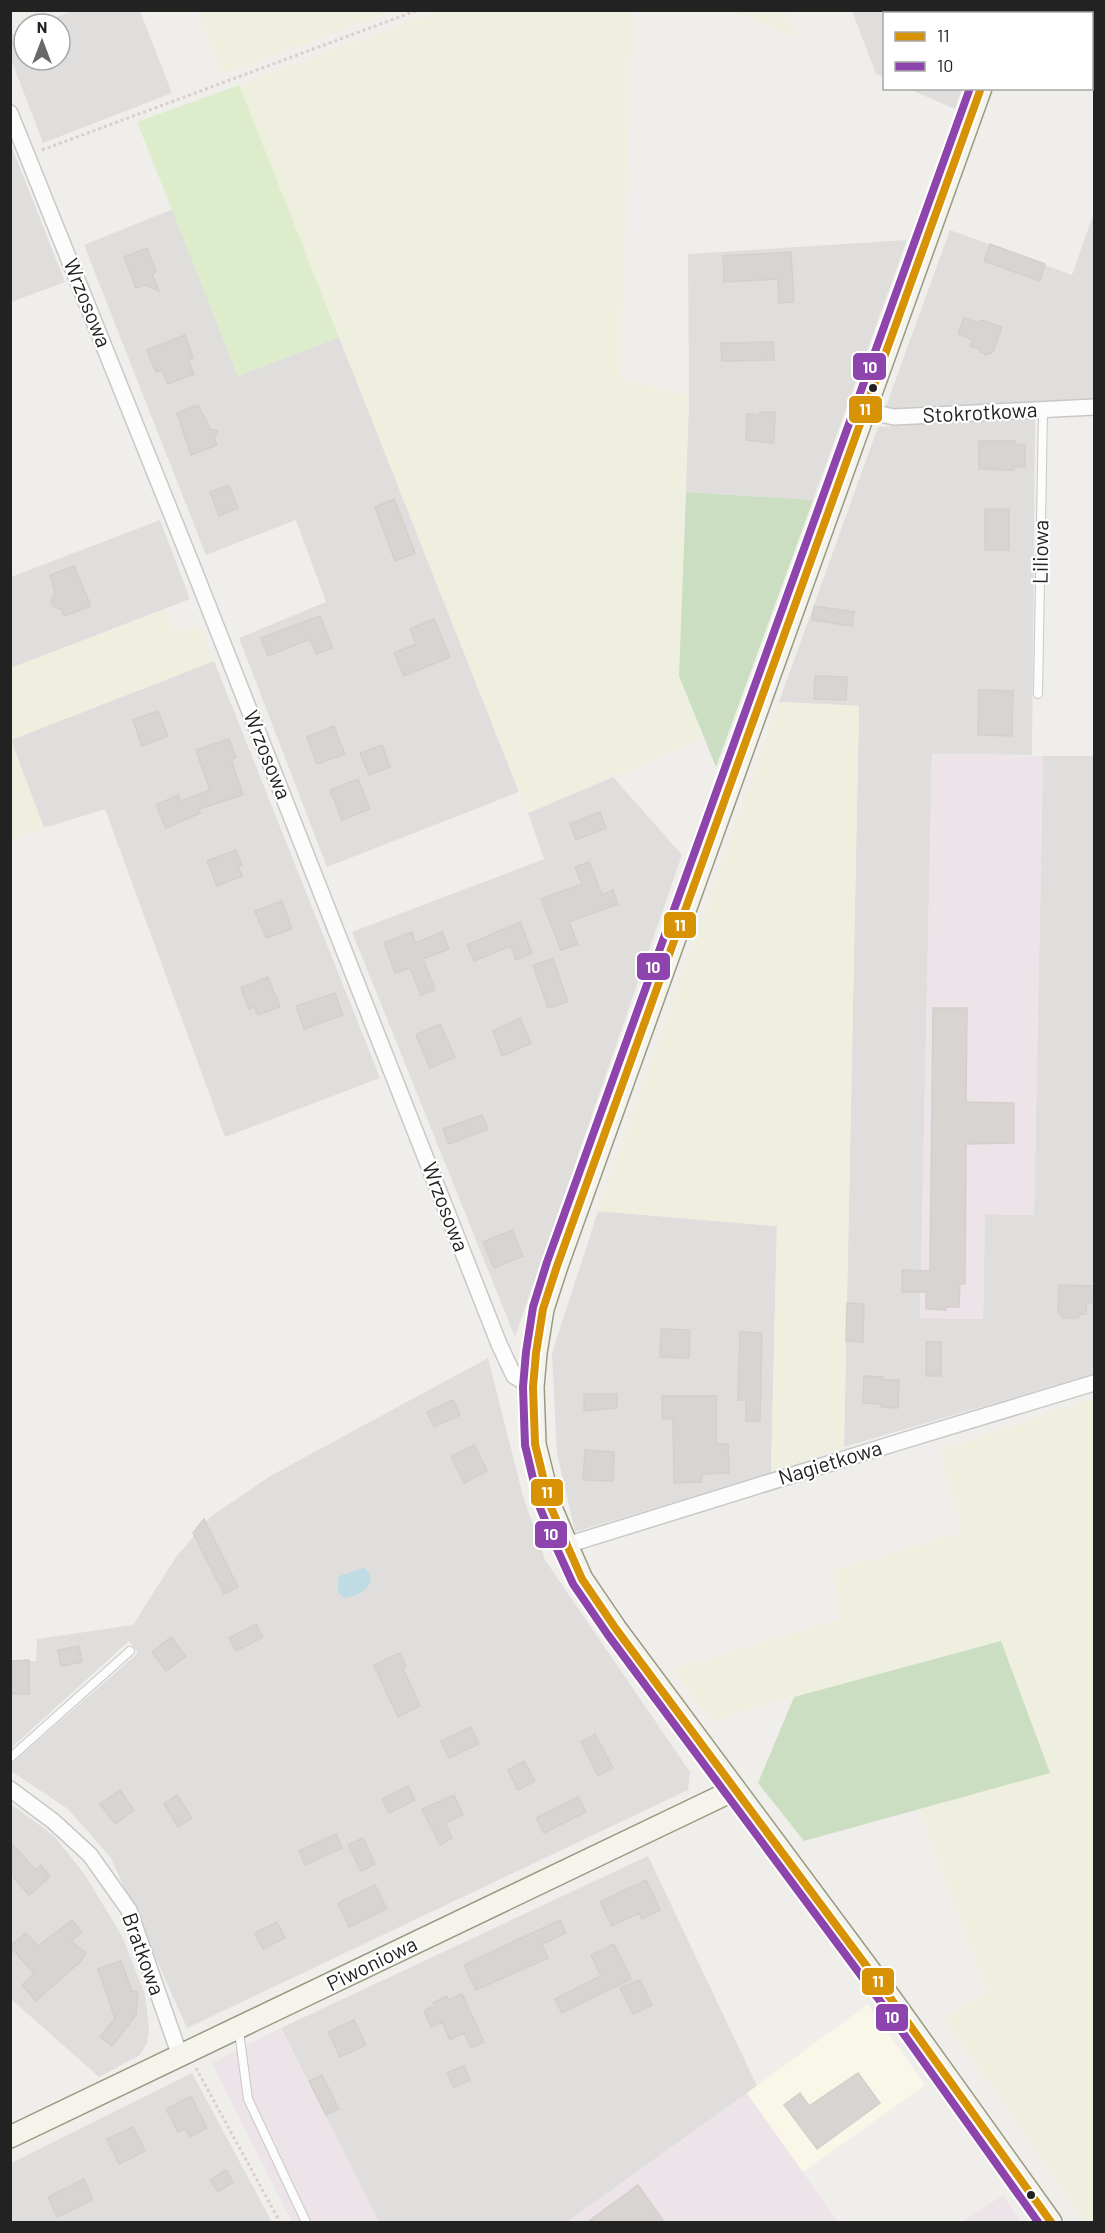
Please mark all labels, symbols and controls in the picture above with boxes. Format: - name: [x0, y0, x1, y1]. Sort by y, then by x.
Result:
- north arrow: [12, 12, 72, 72]
- legend: [883, 12, 1093, 90]
- text: N: [37, 17, 47, 36]
- text: 11: [937, 24, 950, 46]
- text: 10: [937, 54, 953, 76]
- street label: Wrzosowa: [59, 254, 117, 350]
- line badge: 10: [852, 352, 887, 381]
- text: 10: [863, 357, 877, 376]
- unlabelled marker: [867, 382, 879, 394]
- line badge: 11: [848, 395, 883, 424]
- street label: Stokrotkowa: [922, 396, 1038, 427]
- text: 11: [859, 399, 871, 418]
- street label: Liliowa: [1026, 520, 1053, 584]
- street label: Wrzosowa: [239, 706, 297, 802]
- line badge: 11: [663, 911, 697, 939]
- text: 11: [674, 915, 686, 934]
- line badge: 10: [636, 952, 671, 981]
- text: 10: [646, 957, 660, 976]
- street label: Wrzosowa: [418, 1158, 475, 1255]
- street label: Nagietkowa: [775, 1434, 884, 1489]
- line badge: 11: [530, 1478, 564, 1507]
- text: 11: [541, 1482, 553, 1501]
- line badge: 10: [534, 1520, 568, 1549]
- text: 10: [544, 1524, 558, 1543]
- street label: Bratkowa: [118, 1909, 171, 1998]
- street label: Piwoniowa: [322, 1930, 421, 1995]
- line badge: 11: [861, 1967, 895, 1996]
- text: 11: [872, 1971, 884, 1990]
- line badge: 10: [875, 2003, 909, 2032]
- text: 10: [885, 2007, 899, 2026]
- unlabelled marker: [1025, 2189, 1037, 2201]

